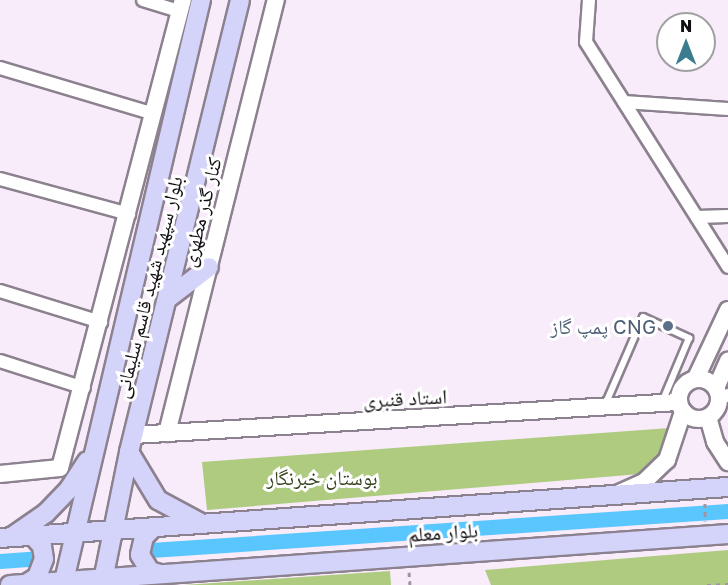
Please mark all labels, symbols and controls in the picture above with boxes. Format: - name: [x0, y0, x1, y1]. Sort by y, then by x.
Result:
- north arrow: [656, 12, 716, 72]
- text: N: [680, 16, 692, 36]
- street label: کنار گذر مطهری: [176, 155, 226, 269]
- street label: بلوار سپهبد شهید قاسم سلیمانی: [109, 173, 187, 401]
- place label: پمپ گاز CNG: [551, 314, 656, 338]
- marker: پمپ گاز CNG: [661, 319, 675, 333]
- street label: استاد قنبری: [362, 384, 448, 412]
- park label: بوستان خبرنگار: [266, 465, 378, 489]
- street label: بلوار معلم: [407, 518, 479, 546]

